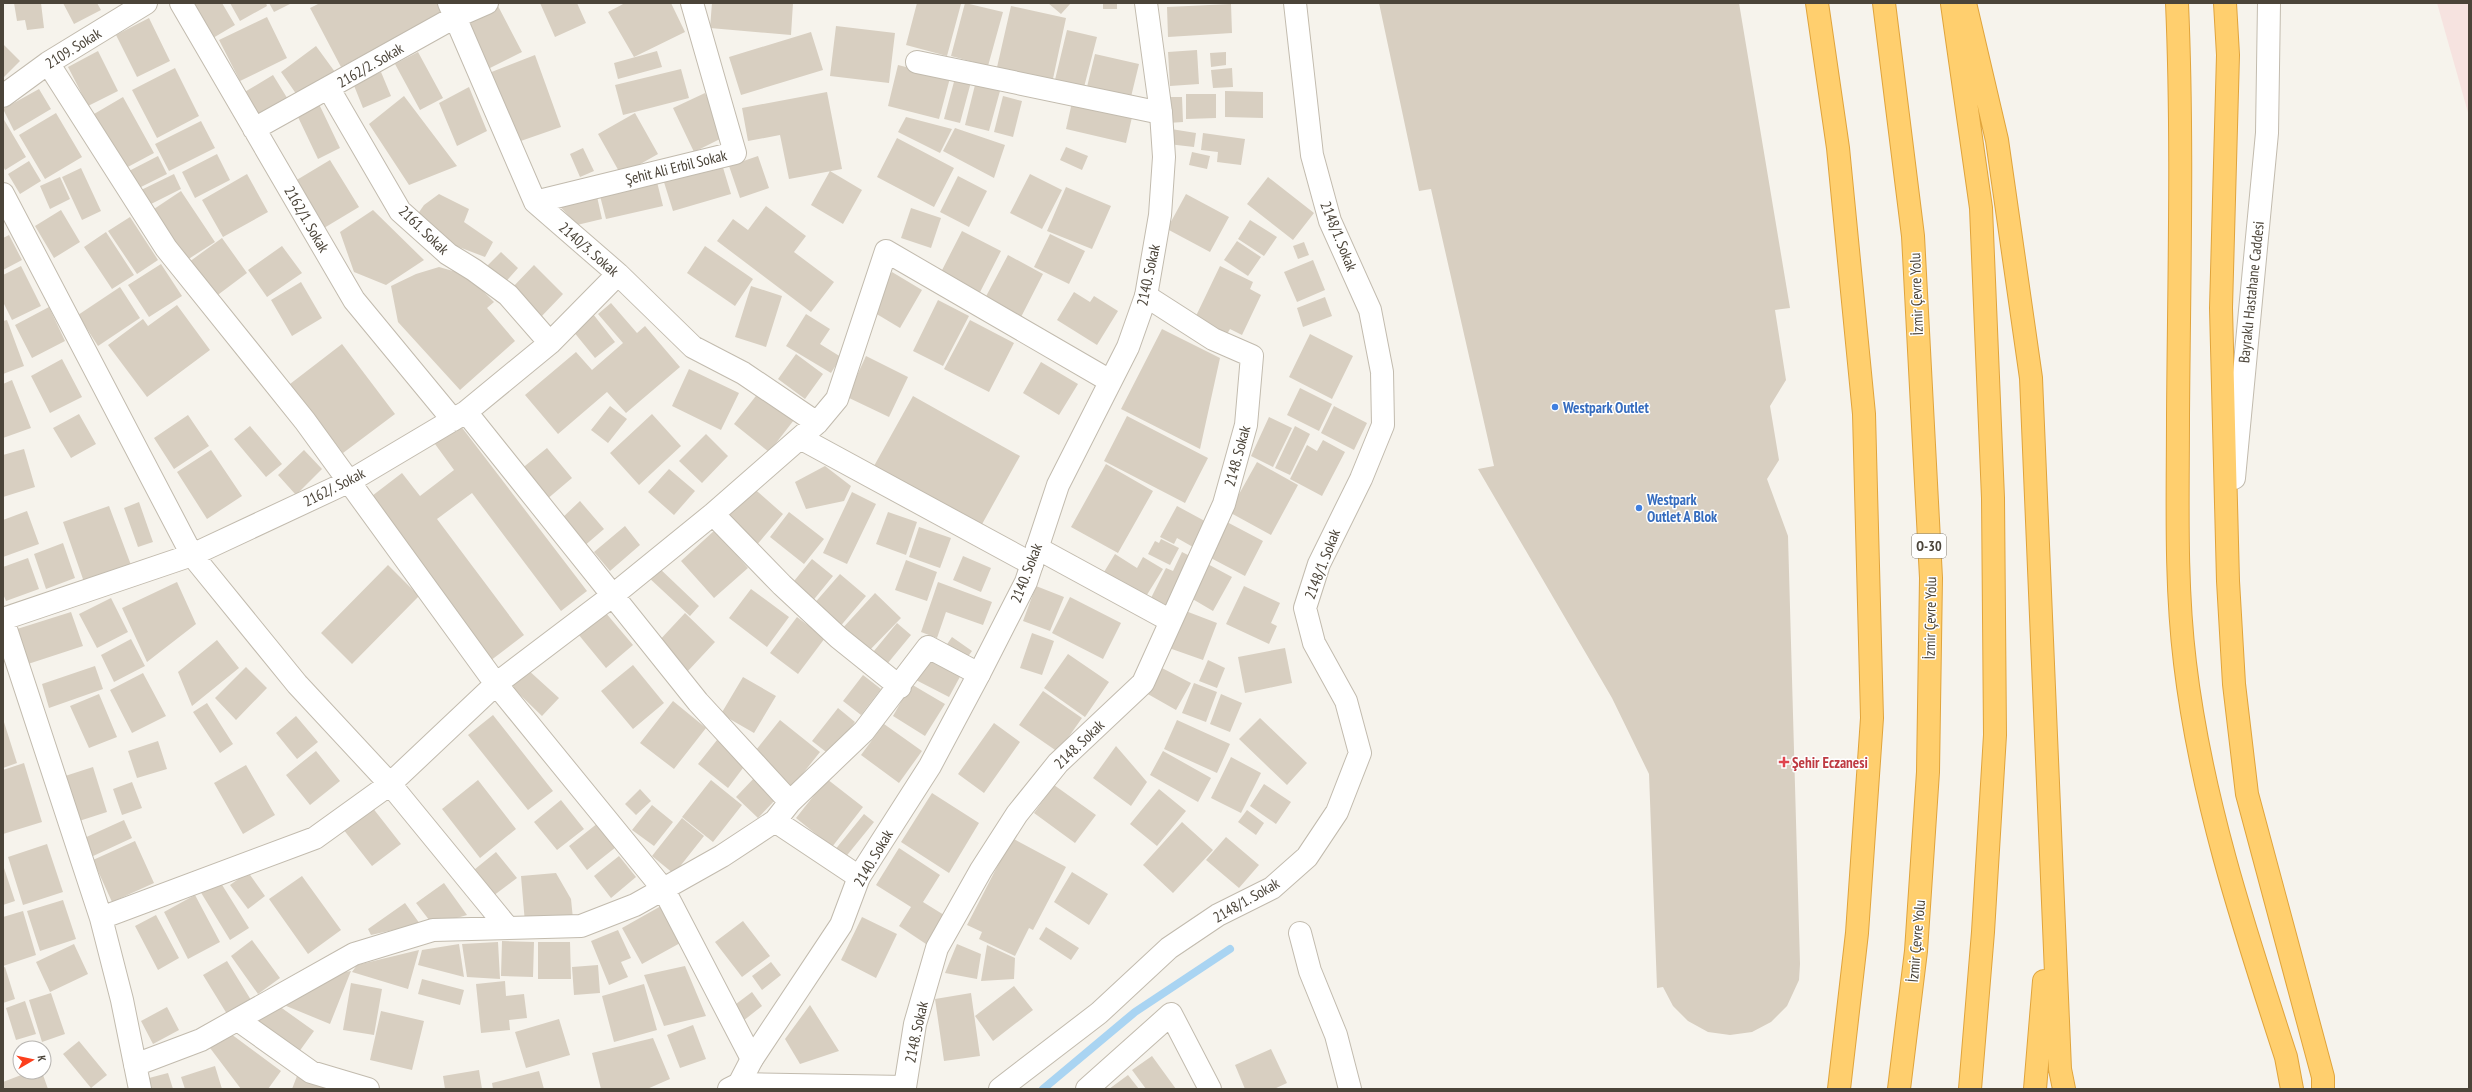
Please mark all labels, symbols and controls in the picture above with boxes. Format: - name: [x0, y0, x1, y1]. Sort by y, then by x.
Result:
- street label: 2109. Sokak: [42, 23, 105, 73]
- street label: 2162/2. Sokak: [333, 38, 407, 92]
- street label: Şehit Ali Erbil Sokak: [623, 145, 729, 189]
- street label: 2162/1. Sokak: [280, 182, 334, 256]
- street label: 2148/1. Sokak: [1316, 198, 1362, 274]
- street label: 2161. Sokak: [395, 201, 453, 259]
- street label: 2140/3. Sokak: [555, 218, 623, 280]
- street label: Bayraklı Hastahane Caddesi: [2234, 220, 2268, 364]
- street label: 2140. Sokak: [1132, 242, 1164, 307]
- street label: İzmir Çevre Yolu: [1905, 252, 1927, 336]
- place label: Westpark Outlet: [1562, 398, 1650, 417]
- marker: Westpark Outlet: [1550, 402, 1560, 412]
- street label: 2148. Sokak: [1220, 423, 1254, 489]
- street label: 2162/. Sokak: [300, 463, 368, 511]
- place label: Westpark Outlet A Blok: [1646, 490, 1718, 526]
- marker: Westpark Outlet A Blok: [1634, 503, 1644, 513]
- street label: 2148/1. Sokak: [1300, 526, 1344, 602]
- road number: O-30: [1912, 534, 1946, 558]
- street label: 2140. Sokak: [1006, 540, 1046, 606]
- street label: İzmir Çevre Yolu: [1920, 576, 1940, 660]
- street label: 2148. Sokak: [1050, 715, 1108, 773]
- place label: Şehir Eczanesi: [1792, 753, 1868, 772]
- marker: Şehir Eczanesi: [1779, 757, 1789, 767]
- street label: 2140. Sokak: [849, 826, 897, 890]
- street label: 2148/1. Sokak: [1209, 873, 1283, 927]
- street label: İzmir Çevre Yolu: [1903, 899, 1929, 983]
- street label: 2148. Sokak: [900, 999, 932, 1064]
- north arrow: [12, 1040, 52, 1080]
- text: K: [35, 1055, 49, 1063]

